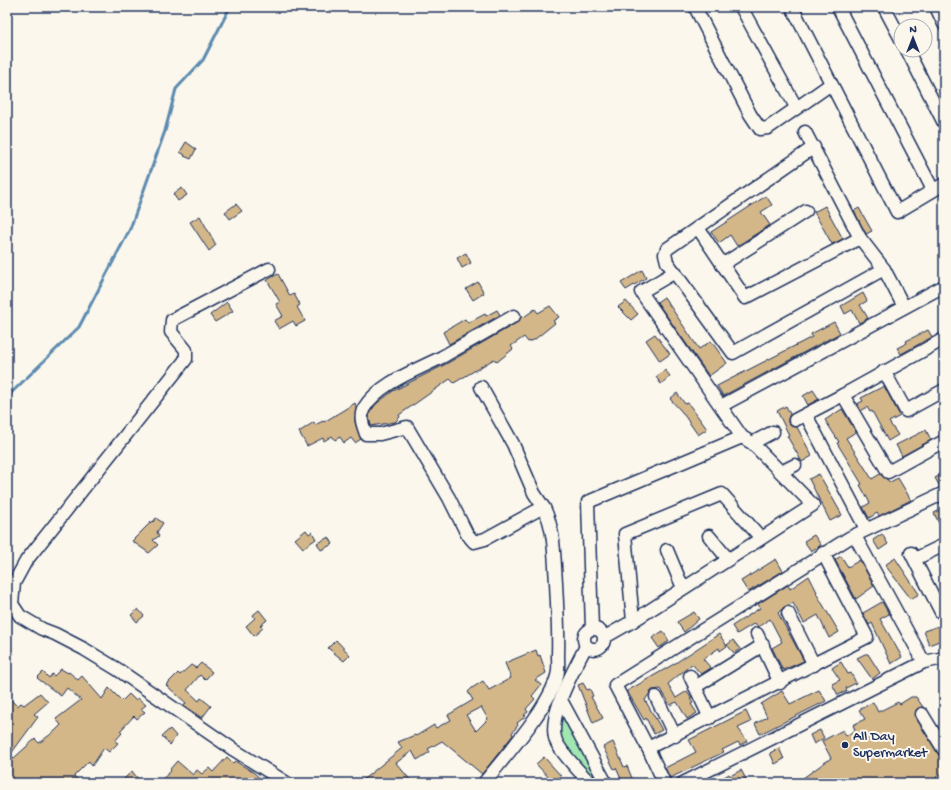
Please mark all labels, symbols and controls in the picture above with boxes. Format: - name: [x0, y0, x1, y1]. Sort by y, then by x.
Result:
- north arrow: [893, 18, 933, 58]
- text: N: [909, 24, 917, 36]
- place label: All Day Supermarket: [853, 729, 928, 762]
- marker: All Day Supermarket: [840, 740, 850, 750]

